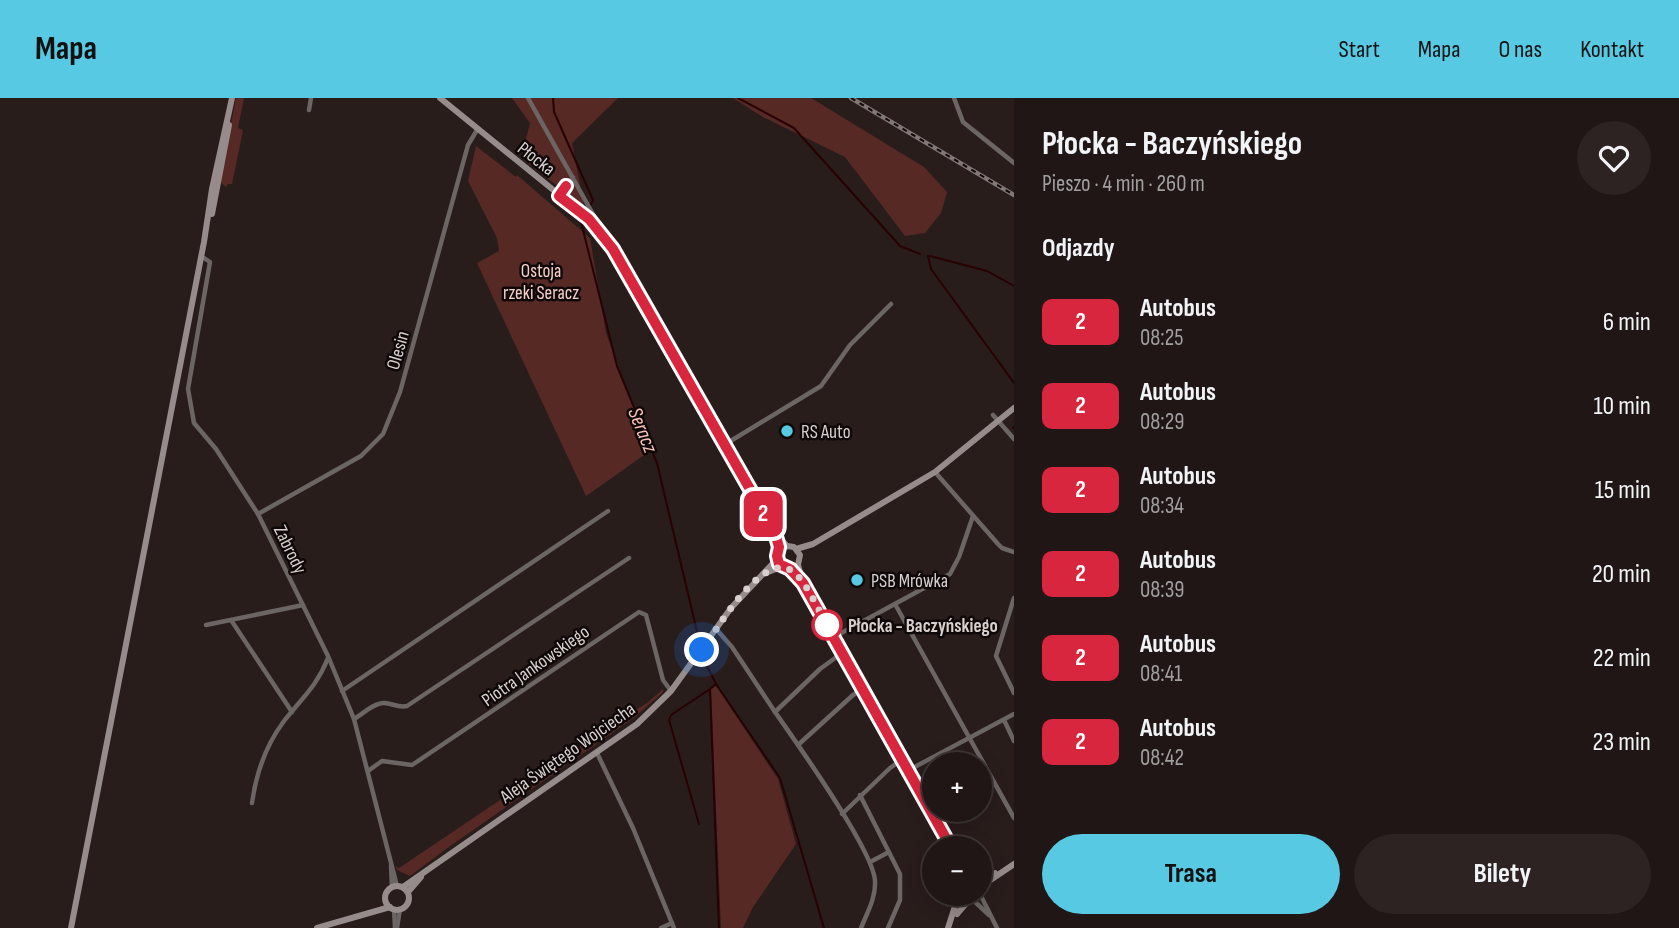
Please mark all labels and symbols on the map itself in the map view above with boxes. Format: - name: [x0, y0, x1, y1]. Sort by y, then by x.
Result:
- street label: Płocka: [513, 137, 560, 181]
- park label: Ostoja rzeki Seracz: [503, 260, 579, 305]
- street label: Olesin: [382, 328, 415, 372]
- water label: Seracz: [622, 404, 663, 457]
- place label: RS Auto: [801, 421, 851, 444]
- marker: RS Auto: [779, 423, 795, 439]
- line badge: 2: [740, 491, 786, 537]
- street label: Zabrody: [268, 522, 311, 578]
- place label: PSB Mrówka: [871, 570, 948, 593]
- marker: PSB Mrówka: [849, 572, 865, 588]
- marker: Płocka - Baczyńskiego: [812, 610, 842, 640]
- place label: Płocka - Baczyńskiego: [848, 615, 998, 638]
- street label: Piotra Jankowskiego: [478, 621, 594, 712]
- your location: [684, 632, 719, 667]
- street label: Aleja Świętego Wojciecha: [495, 698, 640, 809]

